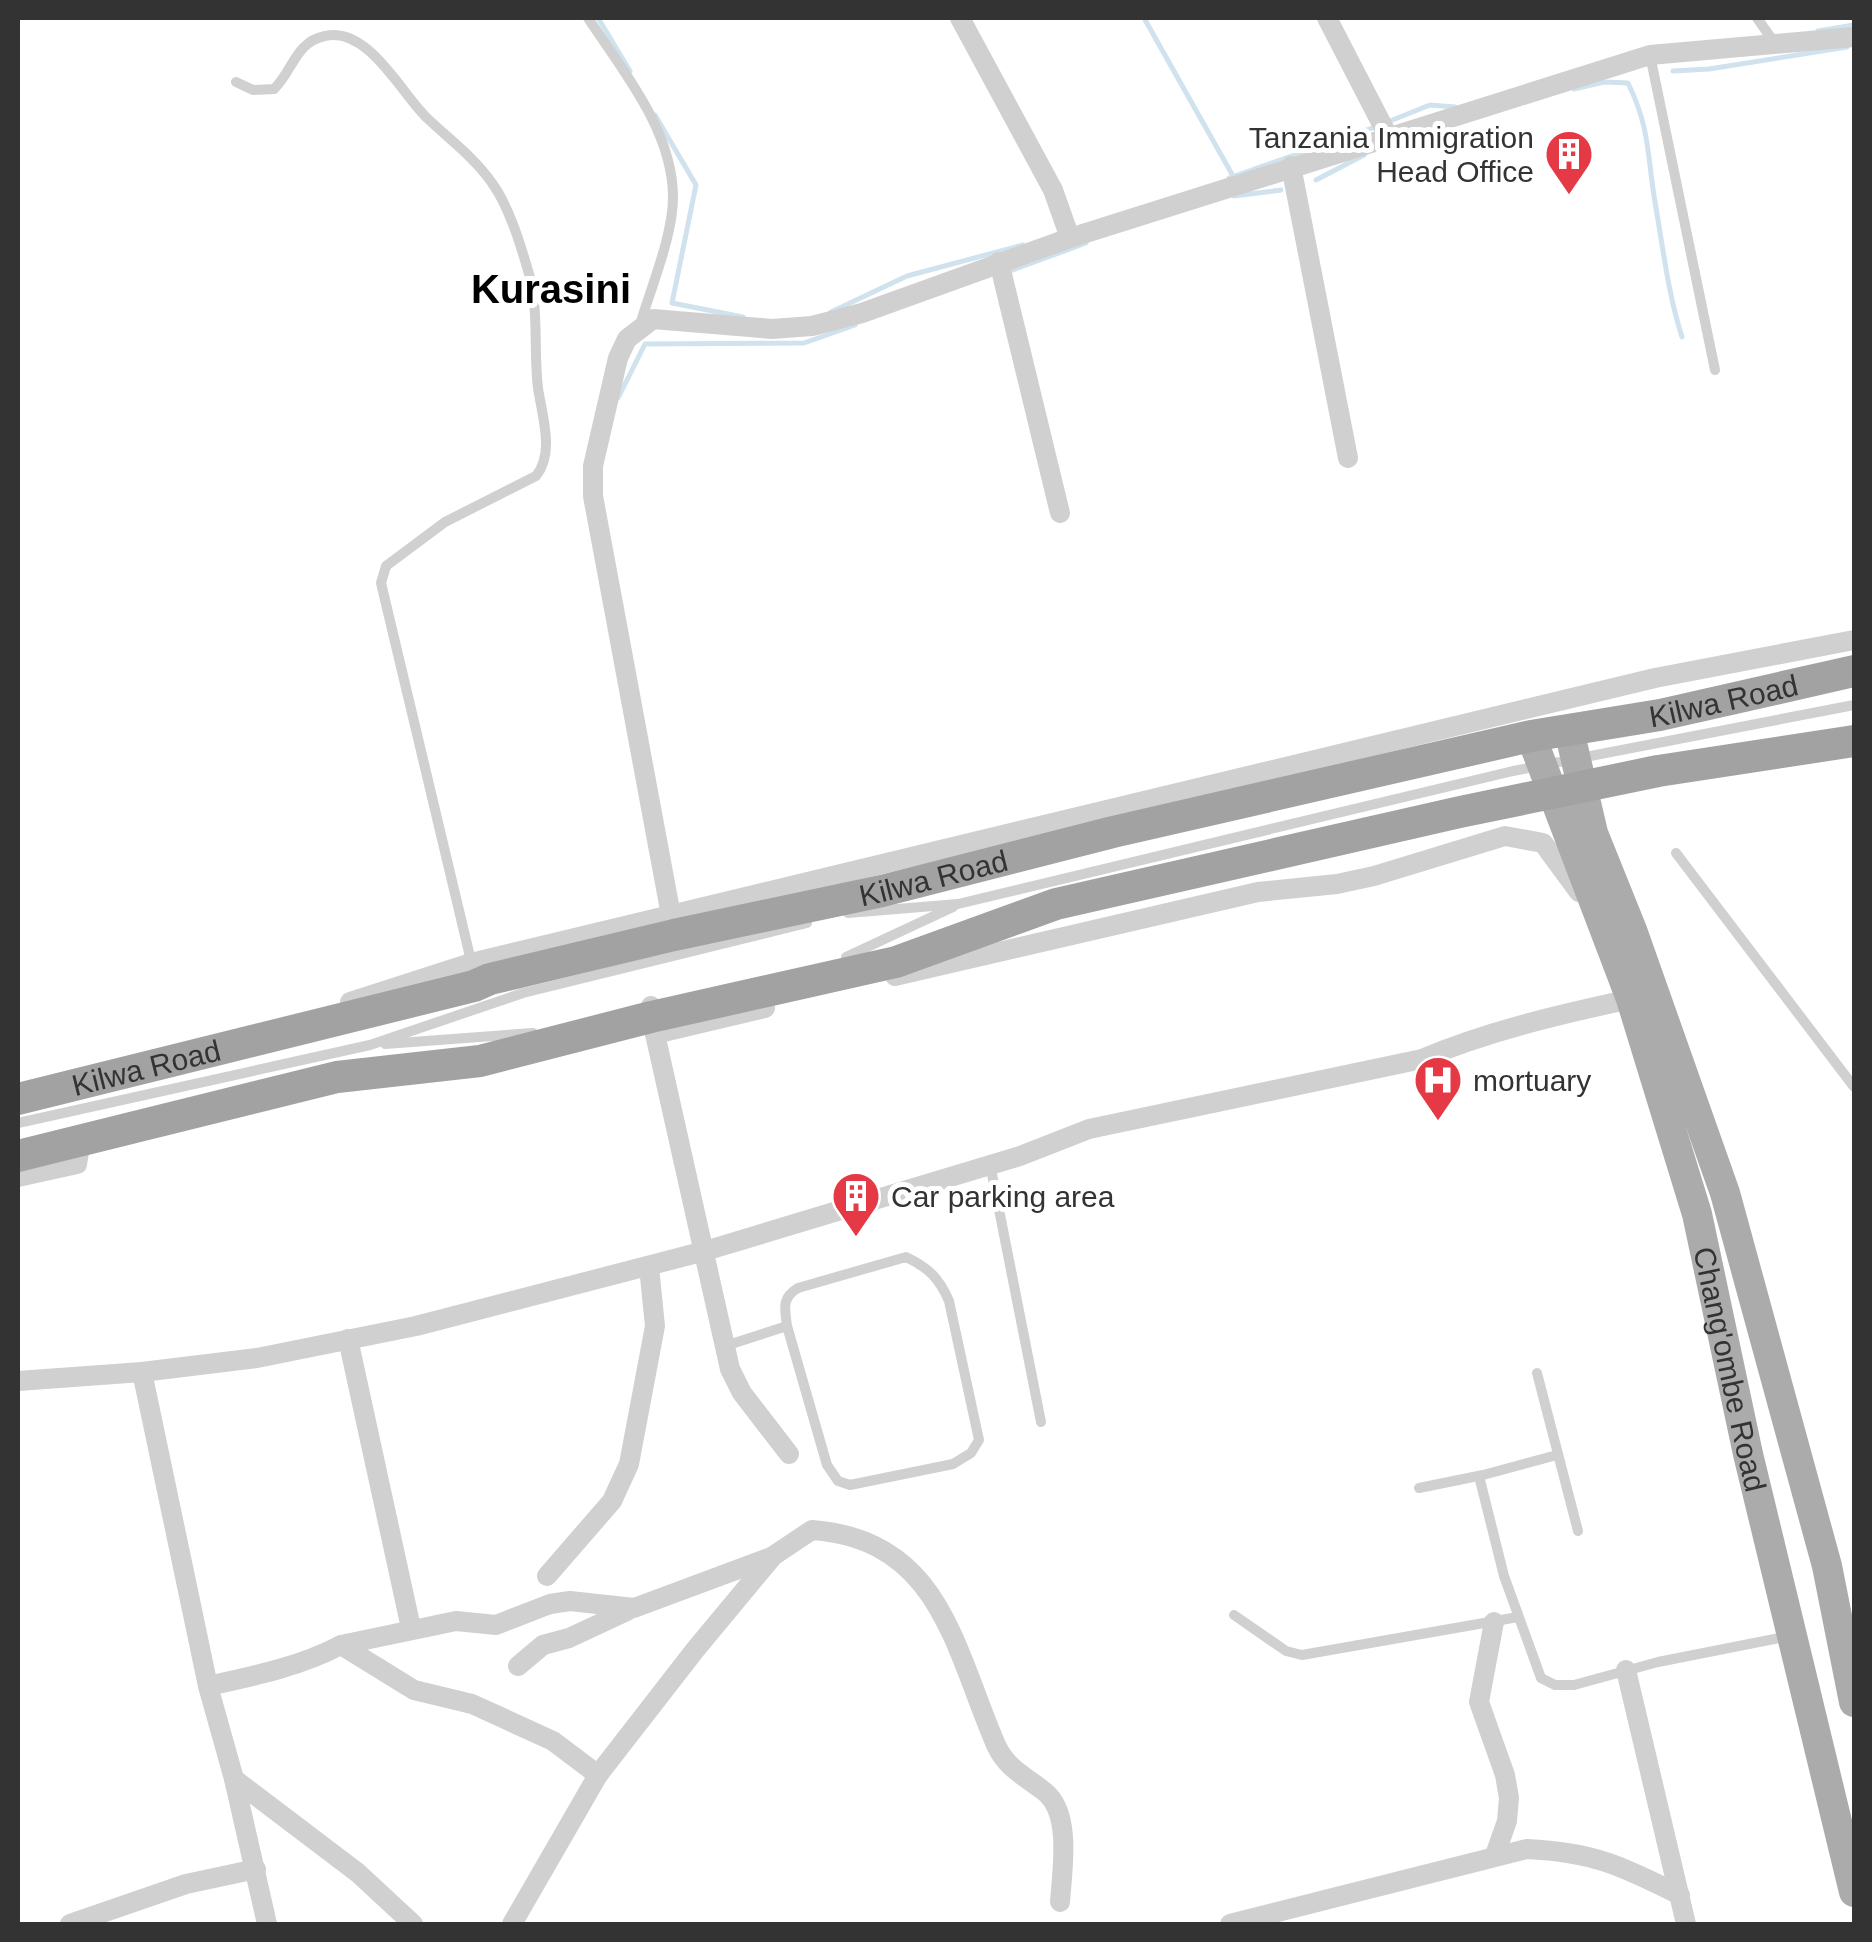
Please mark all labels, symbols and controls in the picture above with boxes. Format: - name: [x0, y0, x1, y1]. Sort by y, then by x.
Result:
- place label: Tanzania Immigration Head Office: [1249, 121, 1534, 188]
- building icon: Tanzania Immigration Head Office: [1543, 128, 1595, 196]
- district label: Kurasini: [471, 267, 631, 311]
- street label: Kilwa Road: [1647, 668, 1801, 733]
- street label: Kilwa Road: [856, 843, 1011, 912]
- street label: Kilwa Road: [68, 1033, 224, 1102]
- hospital icon: mortuary: [1412, 1054, 1464, 1122]
- place label: mortuary: [1473, 1064, 1591, 1097]
- building icon: Car parking area: [830, 1170, 882, 1238]
- place label: Car parking area: [891, 1180, 1115, 1213]
- street label: Chang'ombe Road: [1688, 1244, 1773, 1495]

